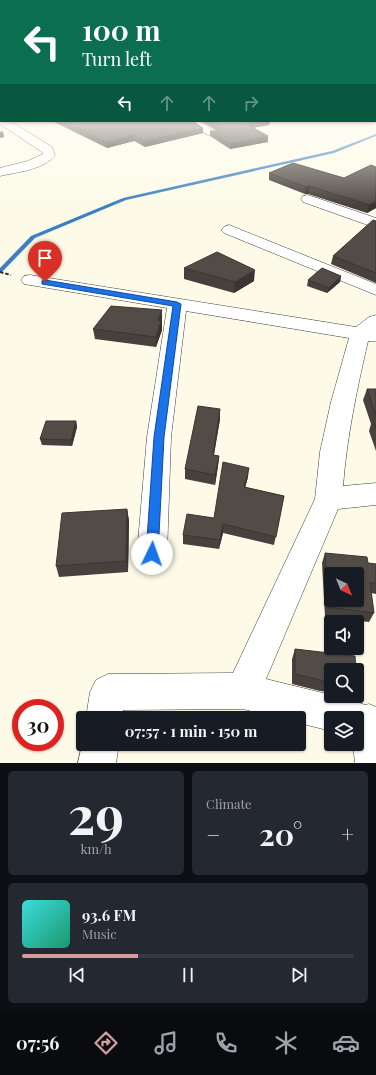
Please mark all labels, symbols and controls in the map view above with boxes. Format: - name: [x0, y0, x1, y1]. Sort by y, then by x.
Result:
- text: 100 m: [82, 11, 161, 48]
- icon: left: [16, 16, 68, 68]
- text: Turn left: [82, 47, 152, 71]
- icon: left: [114, 92, 136, 114]
- icon: ahead: [156, 92, 178, 114]
- icon: ahead: [198, 92, 220, 114]
- icon: right: [240, 92, 262, 114]
- pin: [28, 241, 62, 282]
- icon: arrive: [34, 247, 56, 269]
- position arrow: [131, 533, 173, 575]
- north arrow: [324, 567, 364, 607]
- map controls: [324, 567, 364, 751]
- button: sound: [324, 615, 364, 655]
- button: search: [324, 663, 364, 703]
- speed limit sign: 30: [12, 699, 64, 751]
- button: layers: [324, 711, 364, 751]
- text: 07:57 · 1 min · 150 m: [125, 721, 257, 741]
- text: 29: [68, 779, 124, 848]
- text: Climate: [206, 795, 252, 812]
- text: 20°: [259, 814, 302, 854]
- text: −: [206, 819, 220, 849]
- text: +: [341, 819, 354, 849]
- text: km/h: [80, 840, 112, 857]
- text: 93.6 FM: [82, 905, 136, 925]
- text: Music: [82, 925, 117, 942]
- icon: previous: [66, 964, 88, 986]
- icon: pause: [177, 964, 199, 986]
- icon: next: [288, 964, 310, 986]
- icon: directions: [92, 1029, 120, 1057]
- icon: music: [152, 1029, 180, 1057]
- icon: phone: [212, 1029, 240, 1057]
- icon: climate: [272, 1029, 300, 1057]
- icon: car: [332, 1029, 360, 1057]
- text: 07:56: [16, 1031, 59, 1055]

